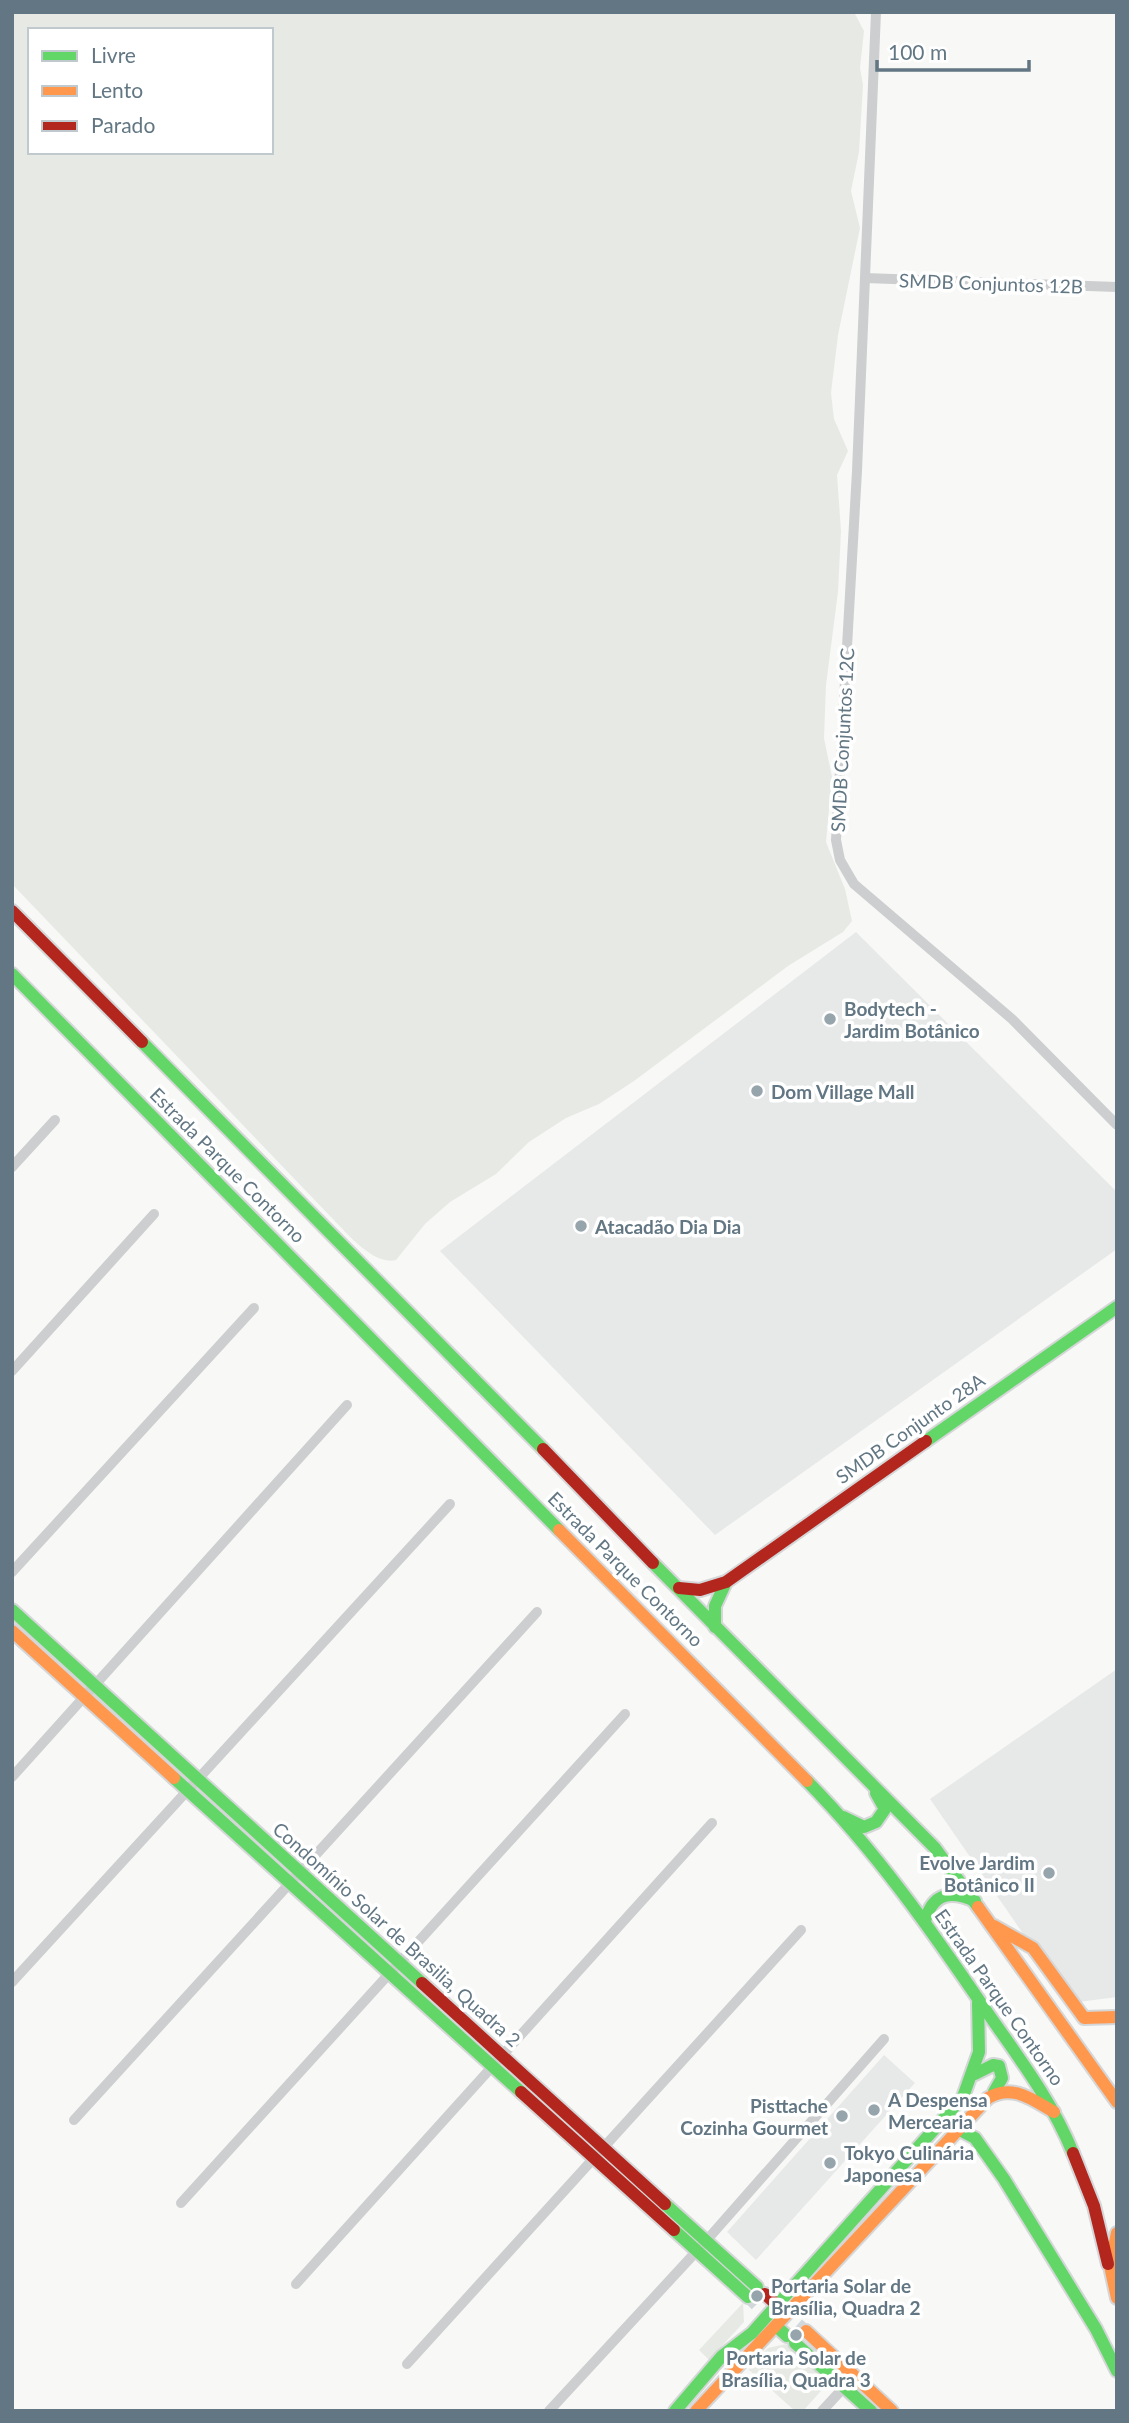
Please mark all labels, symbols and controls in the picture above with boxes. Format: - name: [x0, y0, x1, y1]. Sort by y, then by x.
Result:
- legend: [28, 28, 273, 154]
- scale bar: [877, 28, 1029, 72]
- text: 100 m: [888, 39, 947, 64]
- text: Livre: [91, 42, 136, 67]
- text: Lento: [91, 77, 143, 102]
- text: Parado: [91, 112, 155, 137]
- street label: SMDB Conjuntos 12B: [899, 268, 1083, 298]
- street label: SMDB Conjuntos 12C: [826, 647, 858, 833]
- place label: Bodytech - Jardim Botânico: [844, 997, 980, 1042]
- marker: Bodytech - Jardim Botânico: [822, 1011, 838, 1027]
- place label: Dom Village Mall: [771, 1080, 915, 1103]
- street label: Estrada Parque Contorno: [146, 1083, 310, 1247]
- marker: Dom Village Mall: [749, 1083, 765, 1099]
- place label: Atacadão Dia Dia: [594, 1215, 741, 1238]
- marker: Atacadão Dia Dia: [573, 1218, 589, 1234]
- street label: SMDB Conjunto 28A: [831, 1368, 989, 1488]
- street label: Estrada Parque Contorno: [544, 1487, 708, 1651]
- street label: Condomínio Solar de Brasilia, Quadra 2: [269, 1817, 525, 2051]
- place label: Evolve Jardim Botânico II: [919, 1851, 1035, 1896]
- marker: Evolve Jardim Botânico II: [1041, 1865, 1057, 1881]
- street label: Estrada Parque Contorno: [930, 1904, 1070, 2090]
- place label: A Despensa Mercearia: [887, 2088, 988, 2133]
- place label: Pisttache Cozinha Gourmet: [680, 2094, 828, 2139]
- marker: A Despensa Mercearia: [866, 2102, 882, 2118]
- marker: Pisttache Cozinha Gourmet: [834, 2108, 850, 2124]
- place label: Tokyo Culinária Japonesa: [844, 2141, 974, 2186]
- marker: Tokyo Culinária Japonesa: [822, 2155, 838, 2171]
- place label: Portaria Solar de Brasília, Quadra 2: [771, 2274, 920, 2319]
- marker: Portaria Solar de Brasília, Quadra 2: [749, 2288, 765, 2304]
- marker: Portaria Solar de Brasília, Quadra 3: [788, 2327, 804, 2343]
- place label: Portaria Solar de Brasília, Quadra 3: [721, 2346, 871, 2391]

